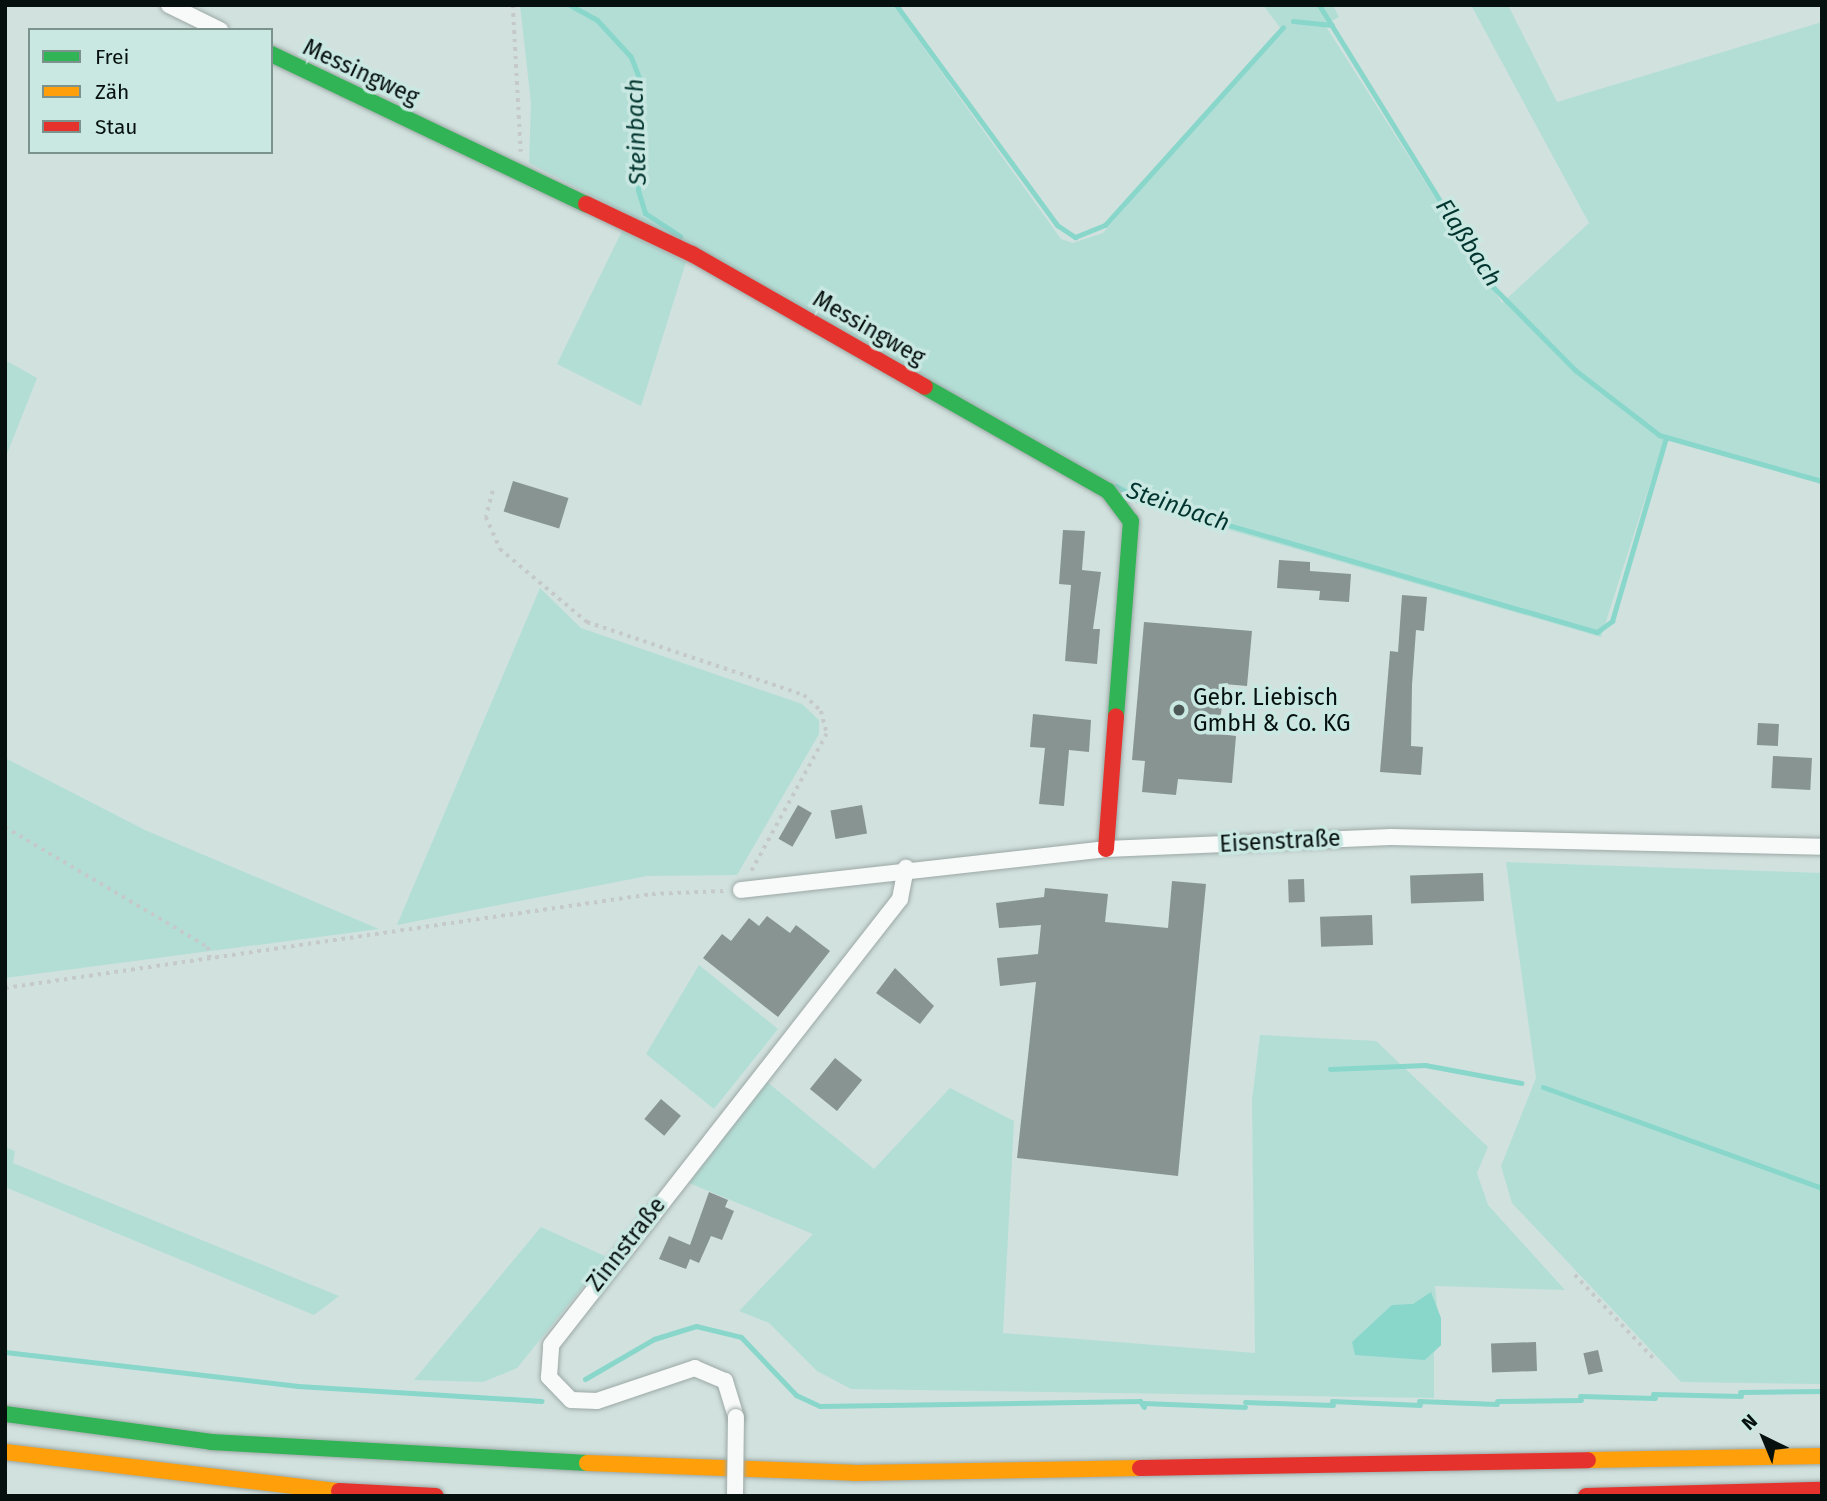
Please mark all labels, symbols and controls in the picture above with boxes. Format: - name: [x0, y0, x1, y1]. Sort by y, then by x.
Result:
- legend: [28, 28, 273, 154]
- street label: Messingweg: [299, 33, 423, 111]
- text: Frei: [95, 44, 129, 70]
- water label: Steinbach: [621, 78, 653, 186]
- text: Zäh: [95, 79, 129, 105]
- text: Stau: [95, 114, 138, 140]
- water label: Flaßbach: [1429, 194, 1507, 292]
- street label: Messingweg: [808, 285, 930, 371]
- water label: Steinbach: [1123, 476, 1233, 538]
- place label: Gebr. Liebisch GmbH & Co. KG: [1193, 683, 1350, 737]
- marker: Gebr. Liebisch GmbH & Co. KG: [1171, 702, 1187, 718]
- street label: Eisenstraße: [1219, 824, 1341, 858]
- street label: Zinnstraße: [581, 1192, 671, 1296]
- north arrow: [1729, 1403, 1799, 1473]
- text: N: [1737, 1410, 1762, 1435]

